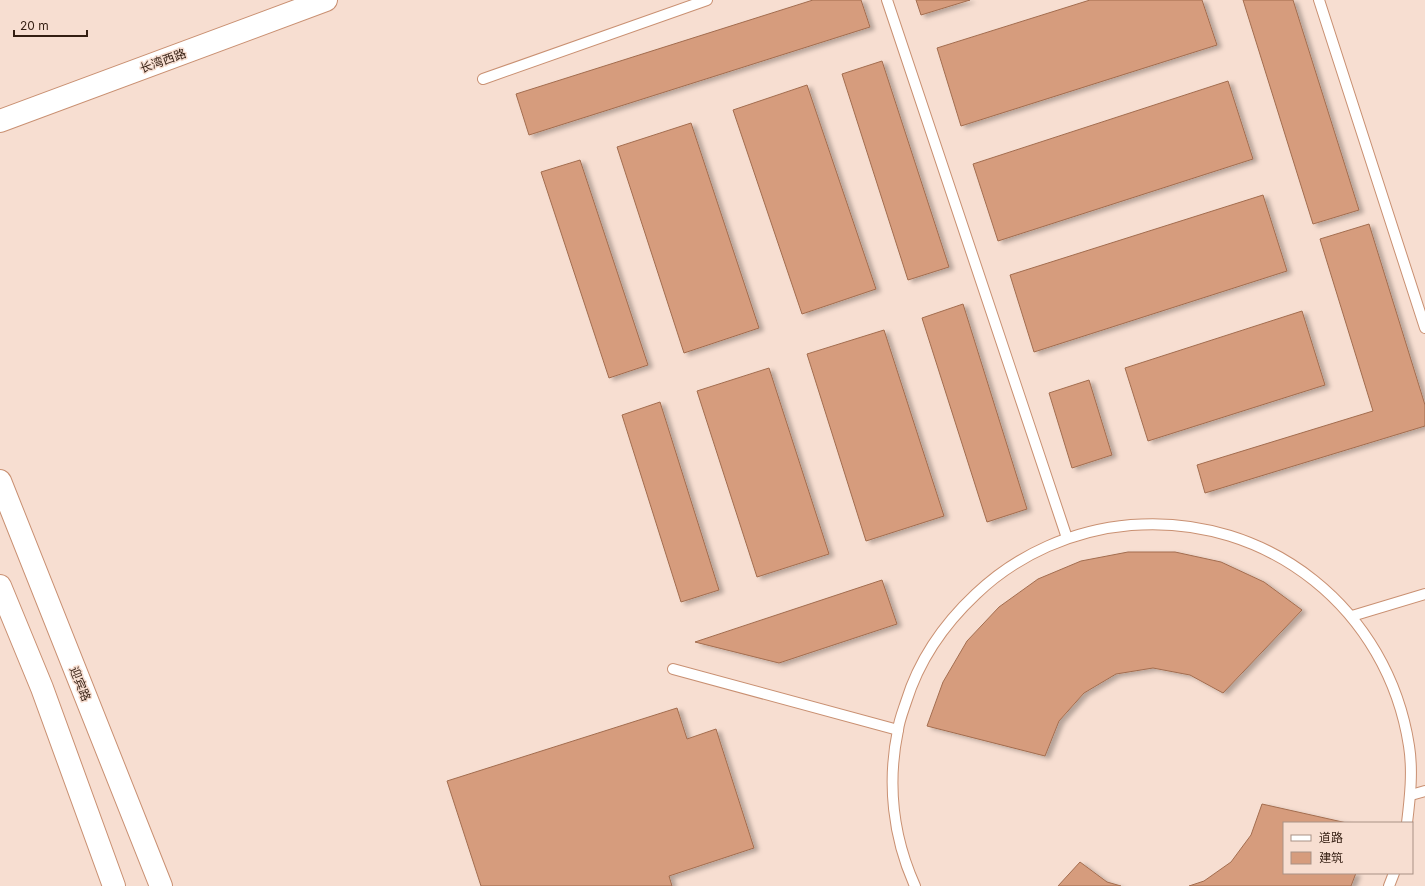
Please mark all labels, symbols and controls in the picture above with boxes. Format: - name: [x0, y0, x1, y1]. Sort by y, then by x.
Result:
- scale bar: [14, 12, 87, 38]
- text: 20 m: [20, 18, 49, 33]
- street label: 长湾西路: [138, 45, 188, 76]
- street label: 迎宾路: [67, 664, 94, 703]
- legend: [1283, 822, 1413, 874]
- text: 道路: [1319, 830, 1343, 845]
- text: 建筑: [1319, 850, 1343, 865]

